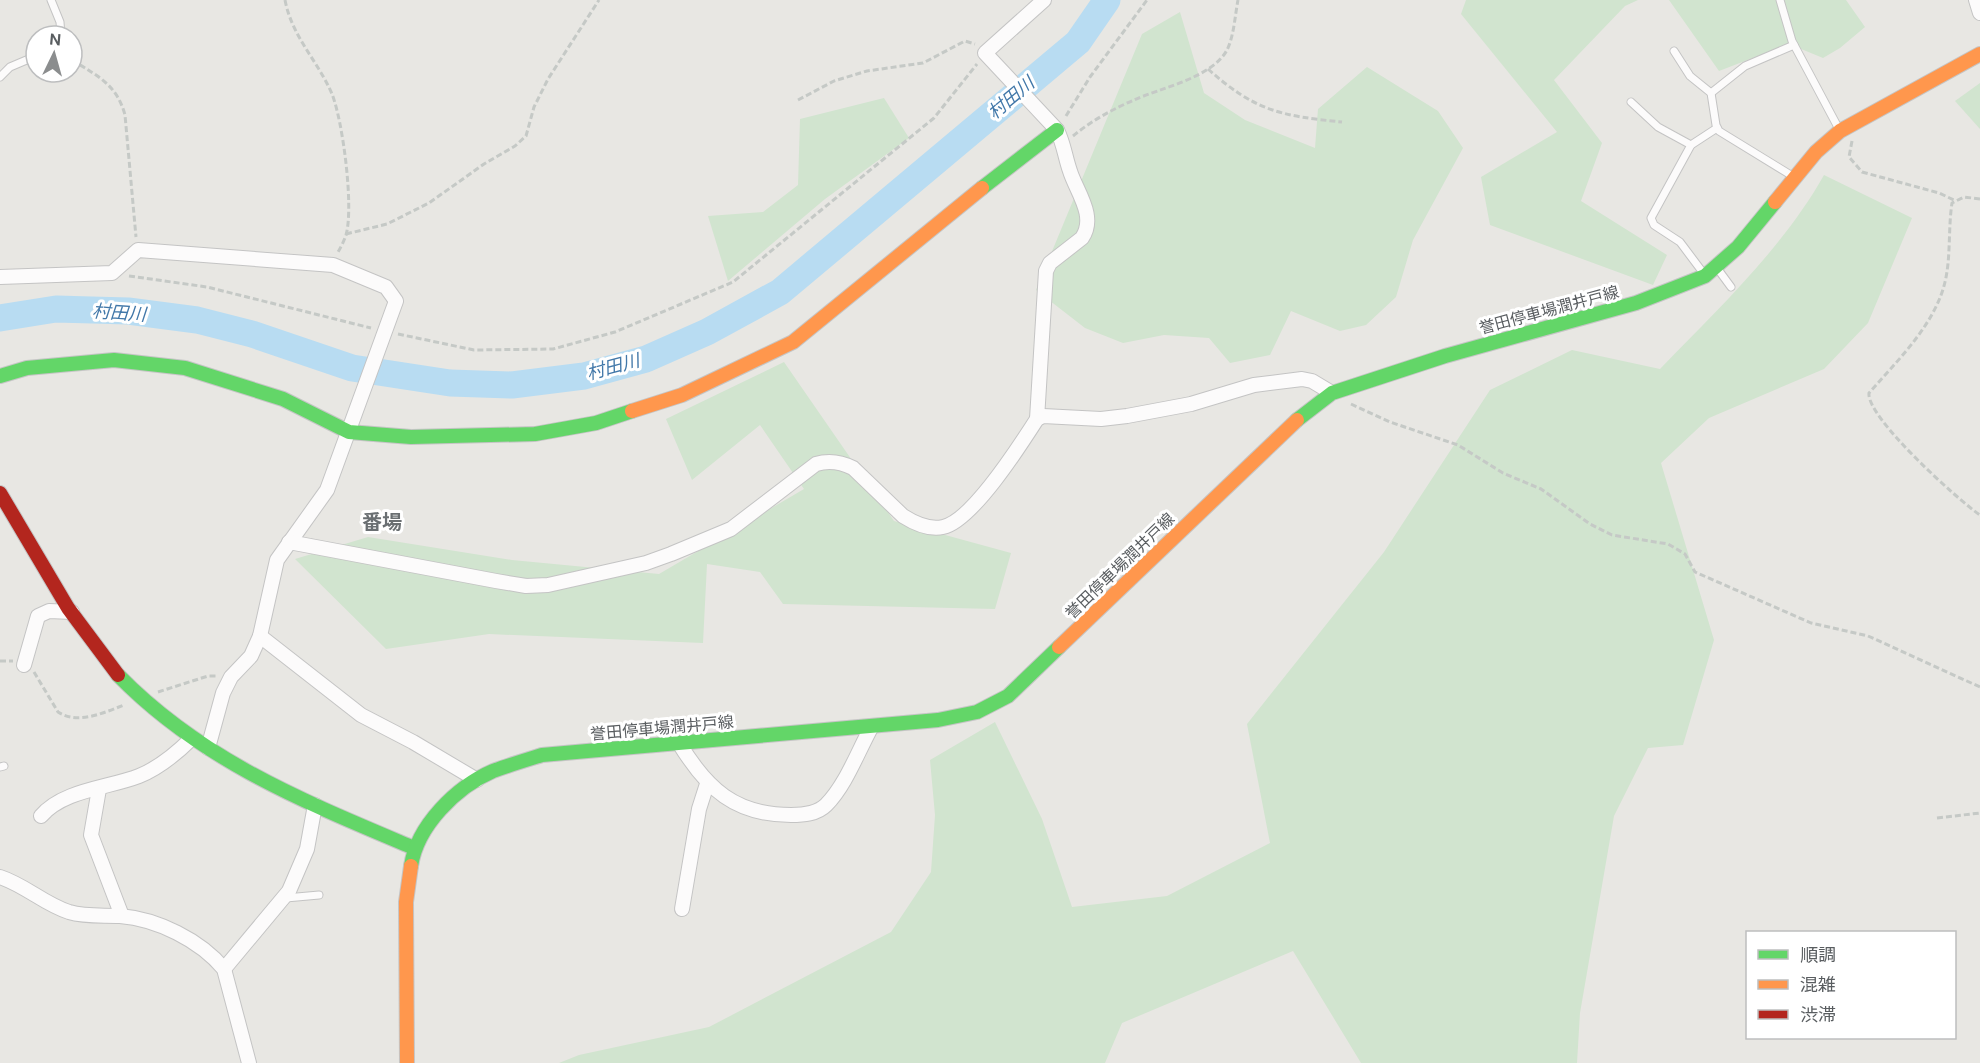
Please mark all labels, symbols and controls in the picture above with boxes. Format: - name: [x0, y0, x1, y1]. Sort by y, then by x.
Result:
- north arrow: [24, 24, 84, 84]
- text: N: [49, 29, 62, 51]
- water label: 村田川: [983, 70, 1041, 125]
- street label: 誉田停車場潤井戸線: [1477, 281, 1621, 339]
- water label: 村田川: [91, 299, 149, 327]
- water label: 村田川: [584, 348, 644, 386]
- street label: 誉田停車場潤井戸線: [1061, 508, 1179, 624]
- district label: 番場: [362, 509, 402, 535]
- street label: 誉田停車場潤井戸線: [589, 711, 735, 745]
- legend: [1746, 931, 1956, 1039]
- text: 順調: [1800, 943, 1836, 967]
- text: 混雑: [1800, 973, 1836, 997]
- text: 渋滞: [1800, 1003, 1836, 1027]

